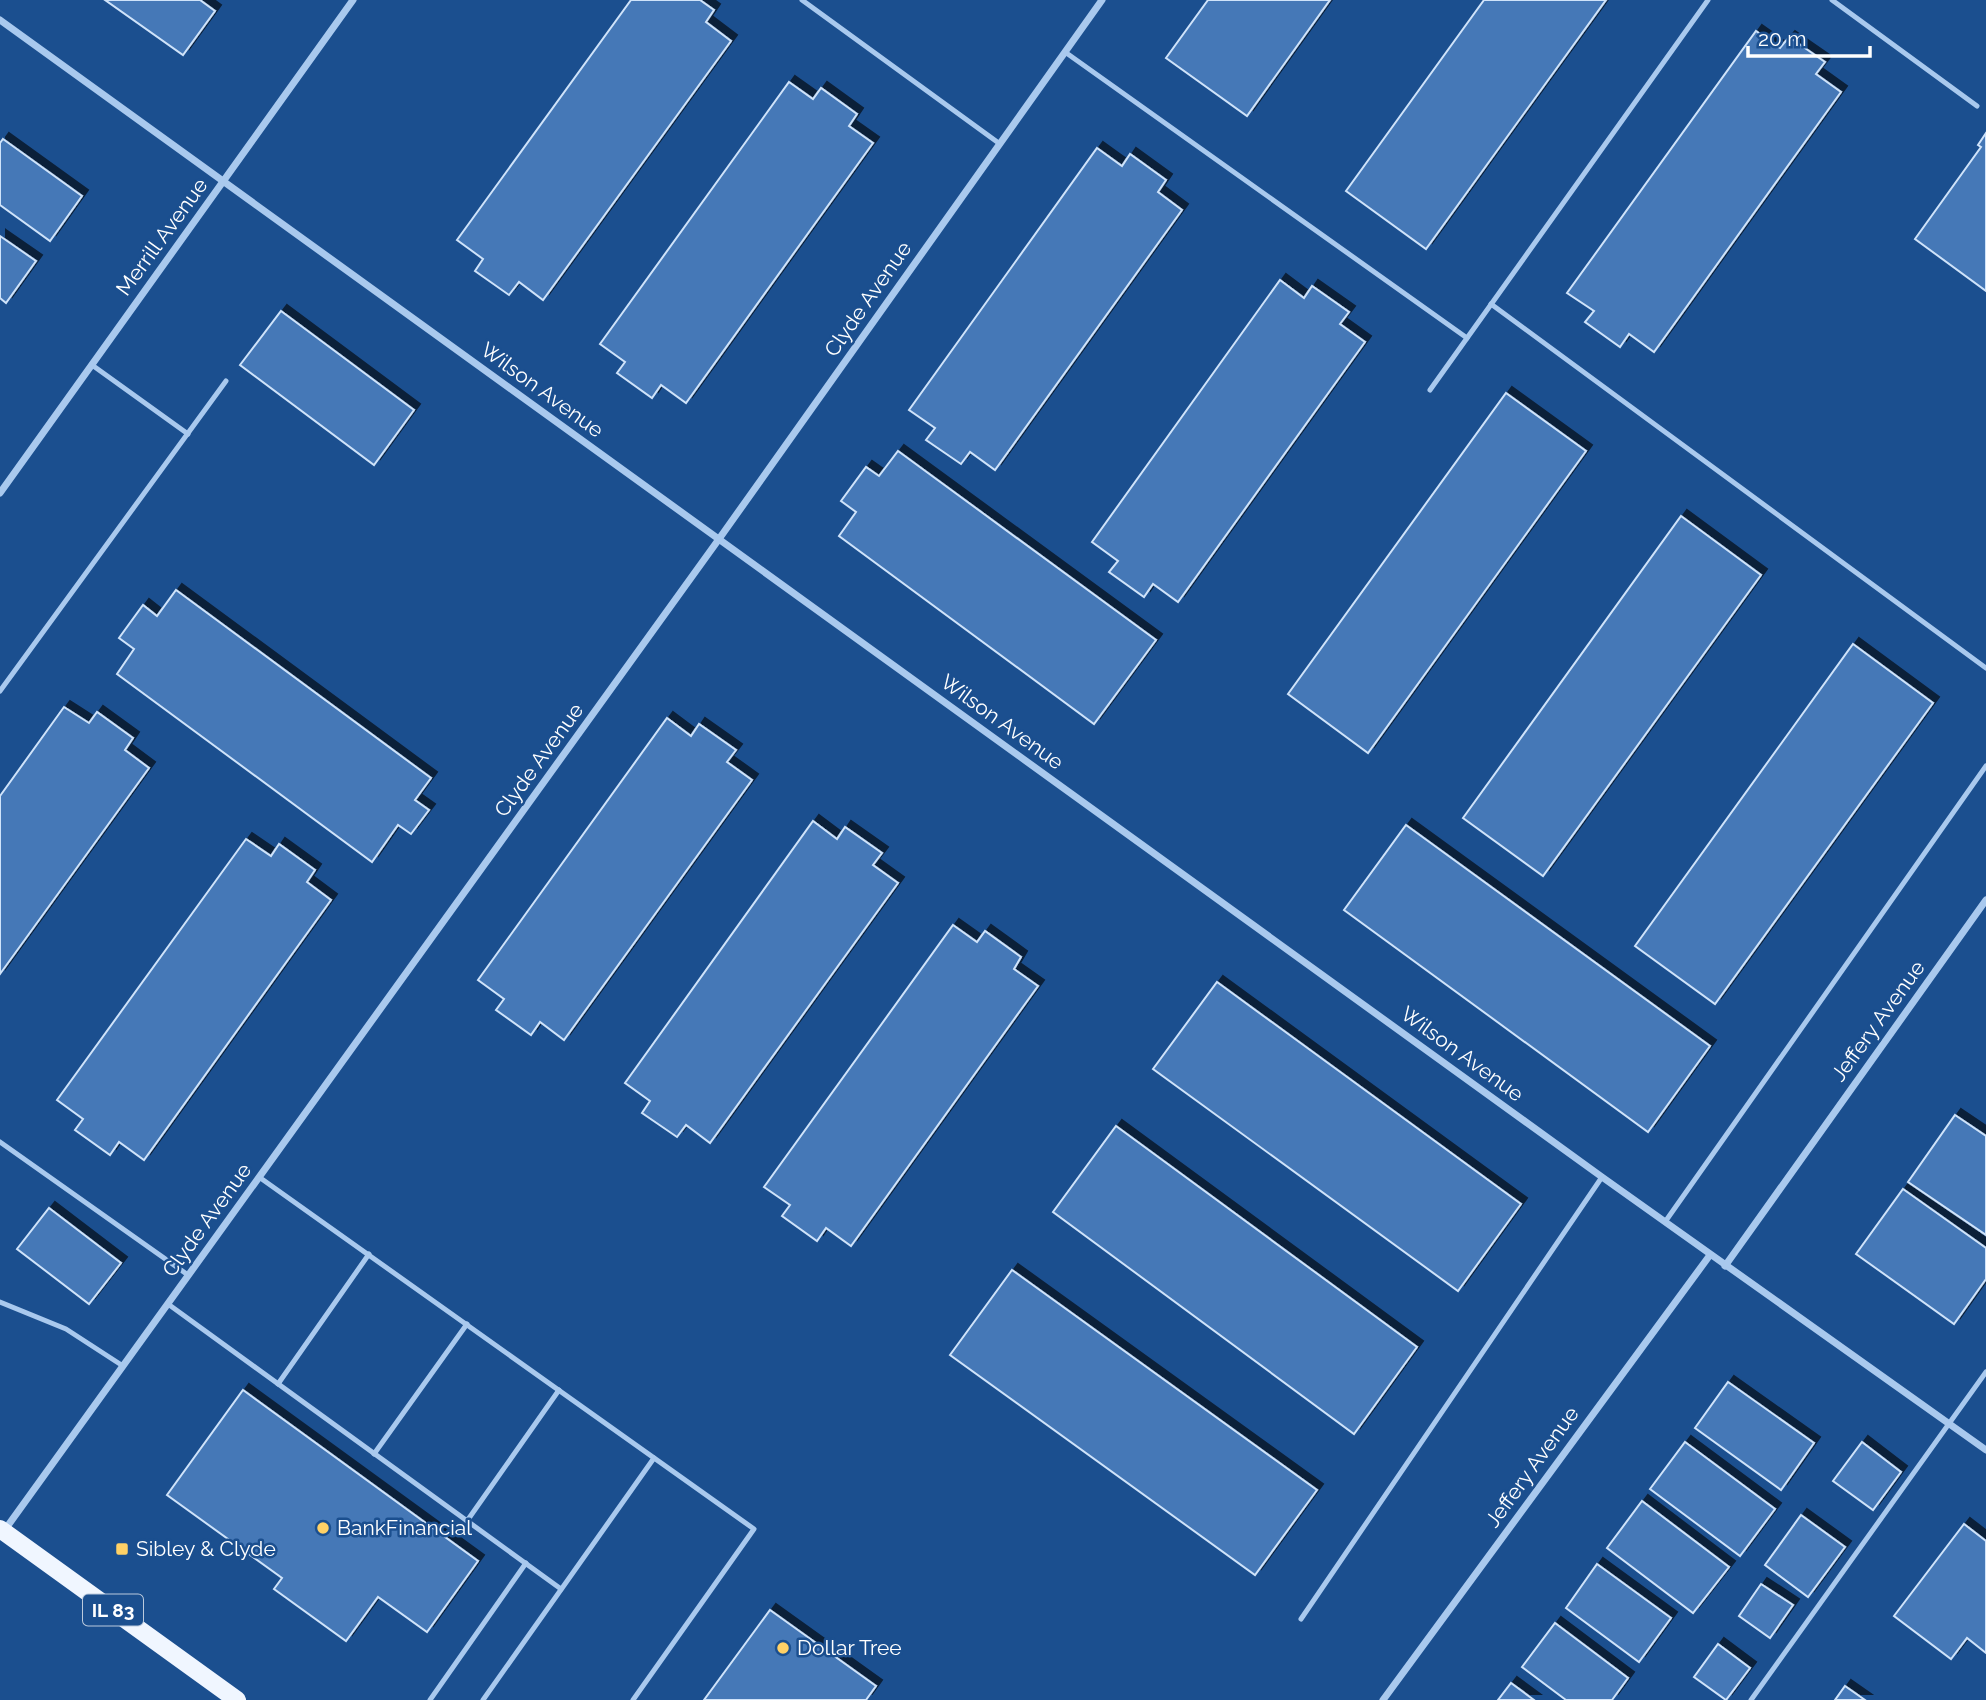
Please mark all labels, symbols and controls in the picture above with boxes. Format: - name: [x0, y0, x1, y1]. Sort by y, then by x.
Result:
- scale bar: [1748, 14, 1870, 58]
- text: 20 m: [1758, 26, 1806, 51]
- street label: Merrill Avenue: [111, 173, 213, 300]
- street label: Clyde Avenue: [819, 236, 916, 361]
- street label: Wilson Avenue: [476, 337, 609, 442]
- street label: Wilson Avenue: [936, 669, 1069, 774]
- street label: Clyde Avenue: [489, 698, 588, 821]
- street label: Jeffery Avenue: [1825, 956, 1930, 1086]
- street label: Wilson Avenue: [1396, 1001, 1529, 1106]
- street label: Clyde Avenue: [157, 1158, 256, 1281]
- street label: Jeffery Avenue: [1479, 1402, 1584, 1532]
- place label: BankFinancial: [337, 1515, 472, 1540]
- marker: BankFinancial: [315, 1520, 331, 1536]
- place label: Sibley & Clyde: [136, 1536, 276, 1561]
- marker: Sibley & Clyde: [114, 1541, 130, 1557]
- road number: IL 83: [83, 1594, 143, 1626]
- place label: Dollar Tree: [797, 1635, 902, 1660]
- marker: Dollar Tree: [775, 1640, 791, 1656]

